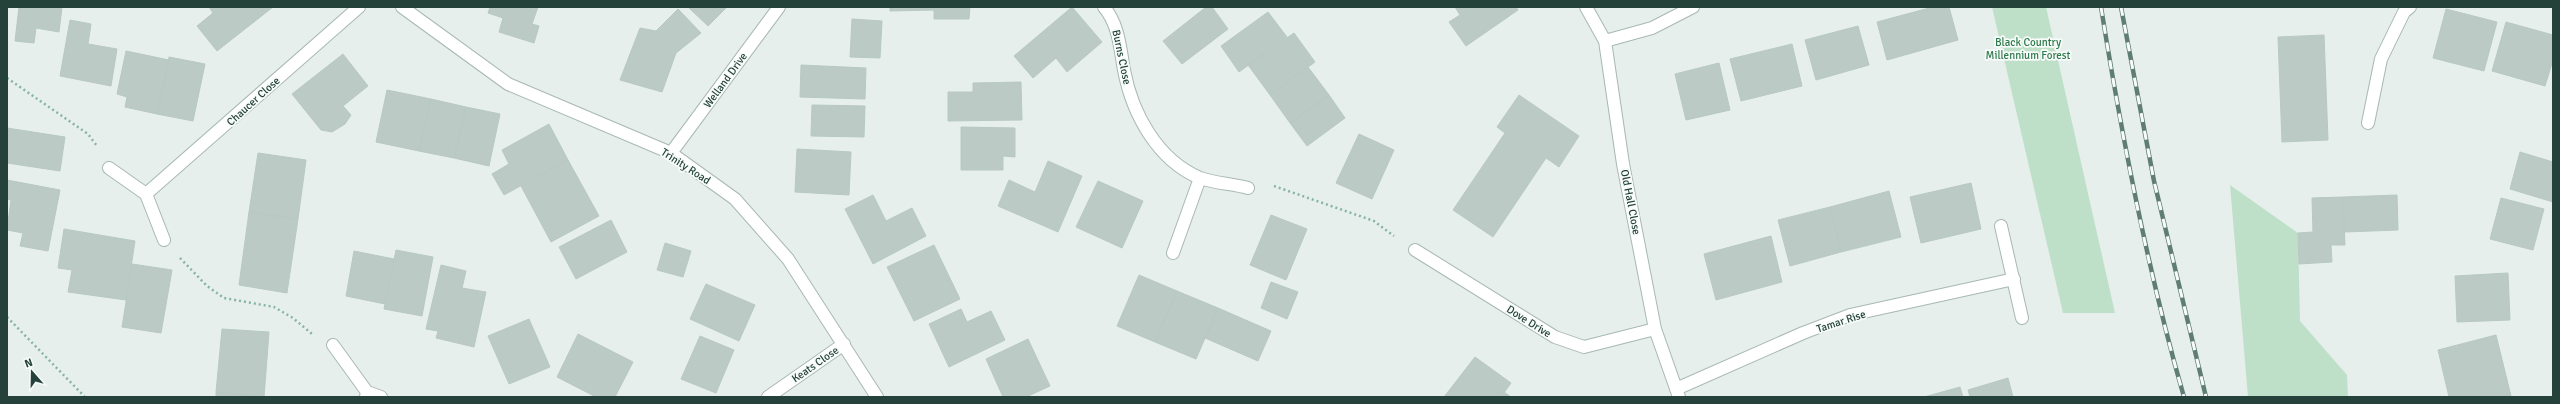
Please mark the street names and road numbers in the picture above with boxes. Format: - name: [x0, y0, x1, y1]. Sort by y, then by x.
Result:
- street label: Burns Close: [1109, 28, 1134, 86]
- street label: Welland Drive: [701, 50, 750, 110]
- street label: Chaucer Close: [224, 74, 283, 129]
- street label: Trinity Road: [659, 146, 713, 187]
- street label: Old Hall Close: [1618, 168, 1643, 236]
- street label: Dove Drive: [1504, 303, 1553, 340]
- street label: Tamar Rise: [1815, 307, 1867, 336]
- street label: Keats Close: [789, 344, 841, 385]

